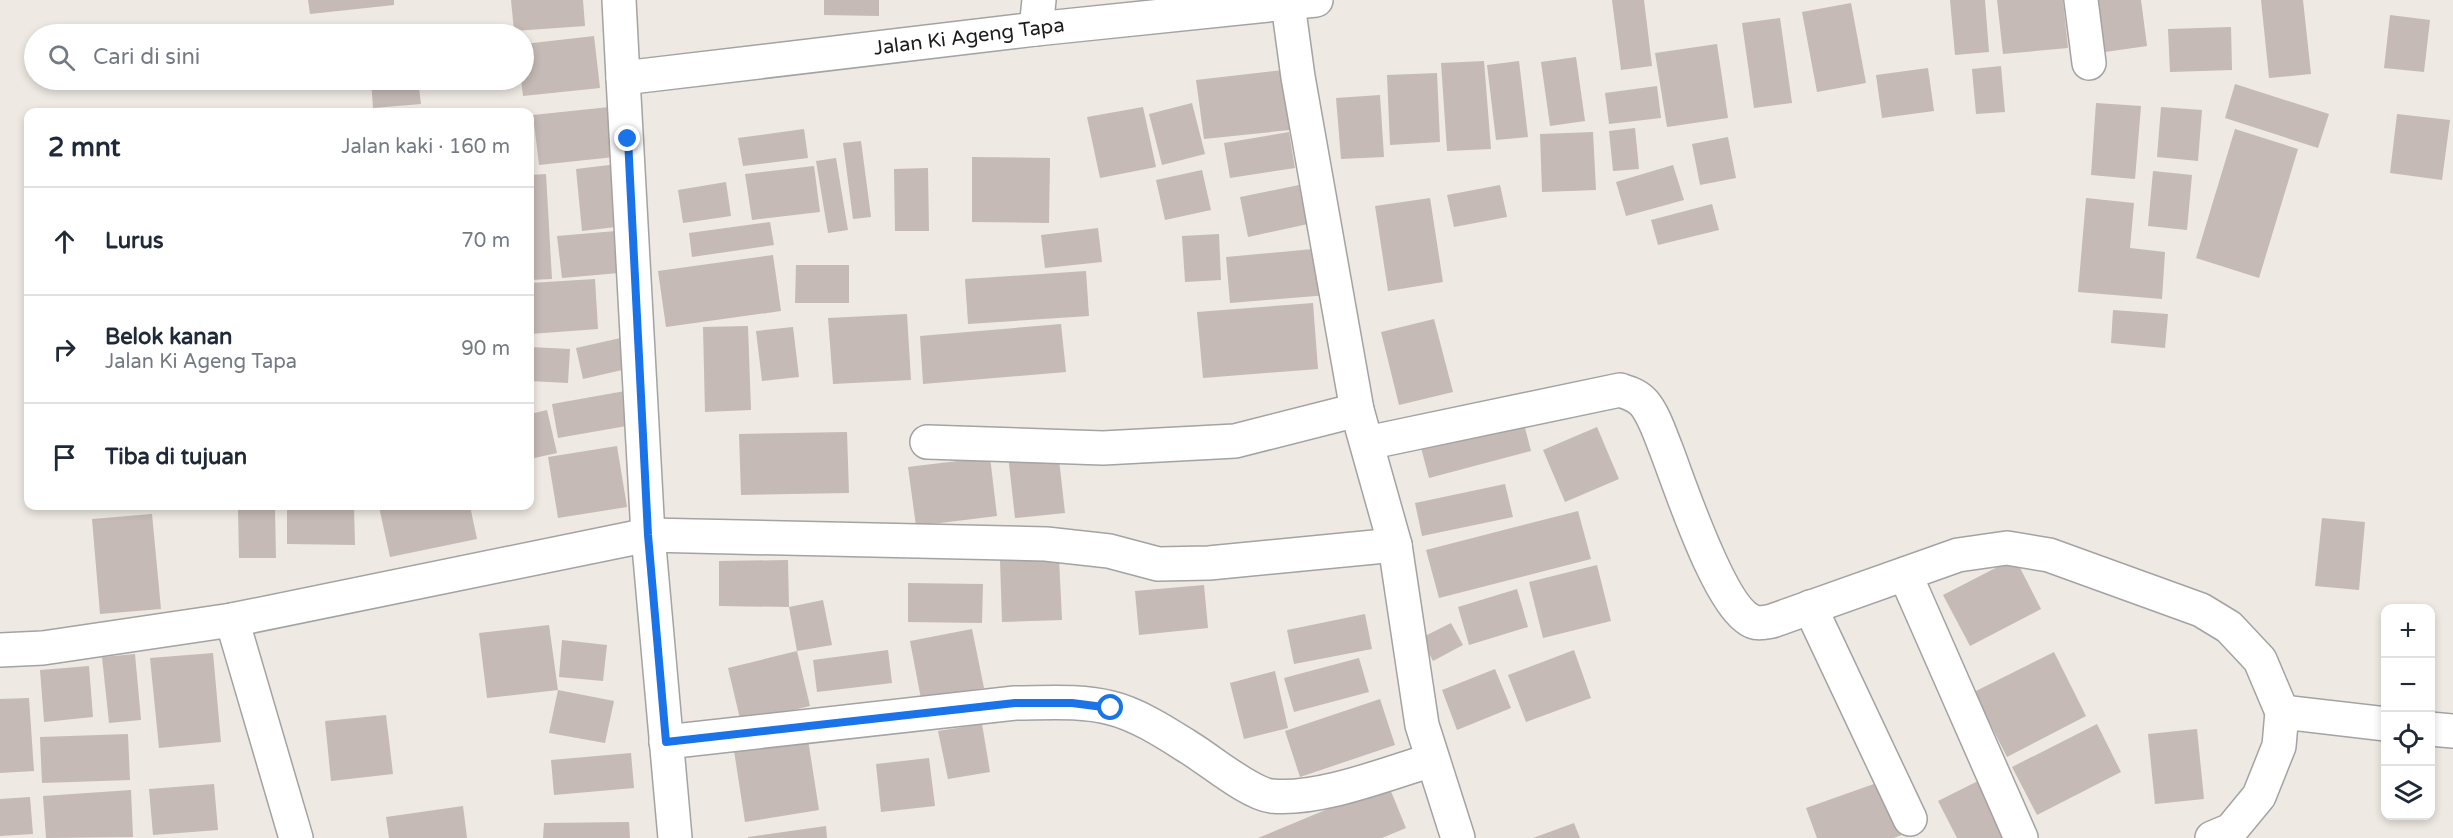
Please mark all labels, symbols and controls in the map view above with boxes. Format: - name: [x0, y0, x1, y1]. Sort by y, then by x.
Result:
- street label: Jalan Ki Ageng Tapa: [872, 13, 1066, 61]
- search box: [24, 24, 534, 90]
- icon: search: [45, 41, 78, 74]
- text: Cari di sini: [93, 44, 200, 70]
- route end: [614, 125, 640, 151]
- text: 2 mnt: [48, 132, 120, 163]
- text: Jalan kaki · 160 m: [341, 135, 510, 159]
- icon: ahead: [48, 225, 81, 258]
- text: Lurus: [105, 228, 163, 254]
- text: 70 m: [461, 229, 510, 253]
- text: Belok kanan: [105, 324, 232, 350]
- icon: right: [48, 333, 81, 366]
- text: 90 m: [461, 337, 510, 361]
- text: Jalan Ki Ageng Tapa: [105, 350, 297, 374]
- icon: arrive: [48, 441, 81, 474]
- text: Tiba di tujuan: [105, 444, 247, 470]
- map controls: [2381, 604, 2435, 820]
- button: +: [2381, 604, 2435, 658]
- button: −: [2381, 658, 2435, 712]
- route start: [1097, 694, 1123, 720]
- button: locate: [2381, 712, 2435, 766]
- button: layers: [2381, 766, 2435, 820]

